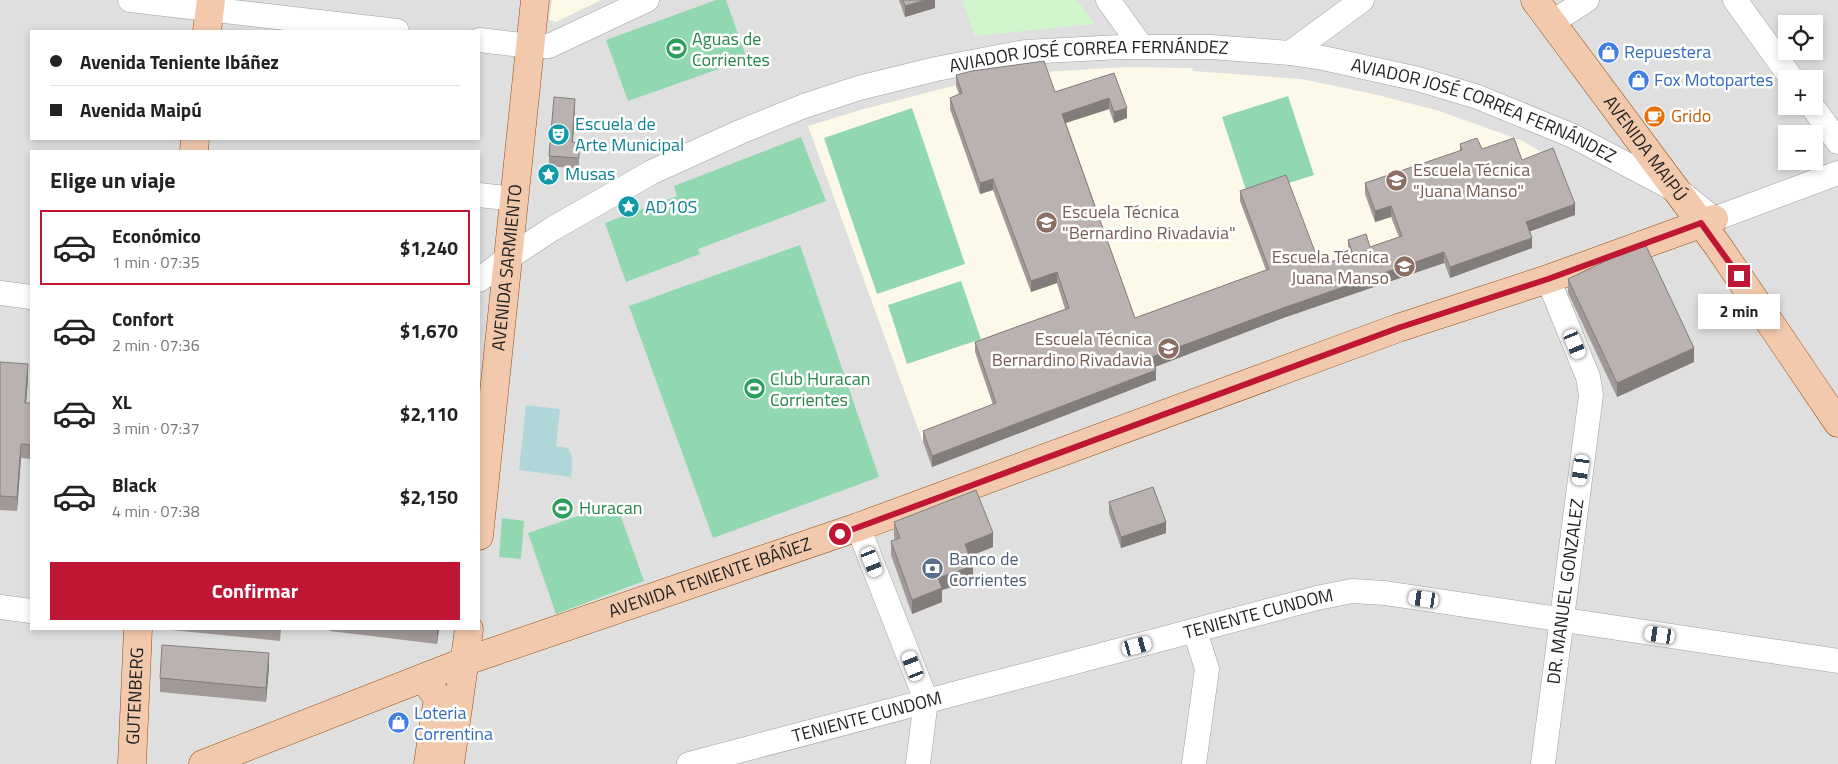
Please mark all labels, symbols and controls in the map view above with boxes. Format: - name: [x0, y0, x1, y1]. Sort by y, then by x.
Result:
- map controls: [1778, 15, 1823, 170]
- button: locate: [1778, 15, 1823, 60]
- place label: Aguas de Corrientes: [692, 25, 770, 73]
- street label: AVIADOR JOSÉ CORREA FERNÁNDEZ: [947, 33, 1229, 79]
- sports icon: Aguas de Corrientes: [664, 37, 688, 61]
- place label: Repuestera: [1624, 38, 1711, 65]
- shop icon: Repuestera: [1596, 40, 1620, 64]
- text: Avenida Teniente Ibáñez: [80, 47, 279, 76]
- street label: AVIADOR JOSÉ CORREA FERNÁNDEZ: [1349, 51, 1621, 169]
- place label: Fox Motopartes: [1654, 66, 1773, 93]
- shop icon: Fox Motopartes: [1626, 68, 1650, 92]
- button: +: [1778, 70, 1823, 115]
- street label: AVENIDA MAIPÚ: [1597, 90, 1694, 207]
- text: Avenida Maipú: [80, 95, 202, 124]
- place label: Grido: [1671, 102, 1711, 129]
- cafe icon: Grido: [1643, 104, 1667, 128]
- place label: Escuela de Arte Municipal: [575, 110, 684, 158]
- theatre icon: Escuela de Arte Municipal: [547, 122, 571, 146]
- button: −: [1778, 125, 1823, 170]
- place label: Escuela Técnica "Juana Manso": [1413, 156, 1530, 204]
- place label: Musas: [565, 160, 615, 187]
- place icon: Musas: [537, 162, 561, 186]
- text: Elige un viaje: [50, 163, 176, 197]
- school or university icon: Escuela Técnica "Juana Manso": [1385, 168, 1409, 192]
- street label: AVENIDA SARMIENTO: [484, 183, 529, 352]
- place label: AD10S: [645, 193, 697, 220]
- place icon: AD10S: [617, 195, 641, 219]
- place label: Escuela Técnica "Bernardino Rivadavia": [1062, 198, 1236, 246]
- school or university icon: Escuela Técnica "Bernardino Rivadavia": [1034, 210, 1058, 234]
- text: Económico: [112, 221, 201, 250]
- icon: car: [52, 225, 97, 270]
- text: $1,240: [400, 233, 458, 262]
- place label: Escuela Técnica Juana Manso: [1272, 243, 1389, 291]
- text: 1 min · 07:35: [112, 250, 200, 274]
- school or university icon: Escuela Técnica Juana Manso: [1393, 255, 1417, 279]
- route end: [1728, 265, 1750, 287]
- callout: 2 min: [1698, 294, 1780, 328]
- text: 2 min: [1720, 299, 1758, 323]
- text: Confort: [112, 304, 174, 333]
- icon: car: [52, 308, 97, 353]
- text: $1,670: [400, 316, 458, 345]
- place label: Escuela Técnica Bernardino Rivadavia: [992, 325, 1152, 373]
- car: [1562, 327, 1587, 361]
- text: 2 min · 07:36: [112, 333, 200, 357]
- school or university icon: Escuela Técnica Bernardino Rivadavia: [1156, 337, 1180, 361]
- place label: Club Huracan Corrientes: [770, 365, 870, 413]
- sports icon: Club Huracan Corrientes: [742, 377, 766, 401]
- text: XL: [112, 387, 132, 416]
- icon: car: [52, 391, 97, 436]
- text: $2,110: [400, 399, 458, 428]
- text: 3 min · 07:37: [112, 416, 200, 440]
- car: [1571, 454, 1590, 486]
- text: Black: [112, 470, 157, 499]
- icon: car: [52, 474, 97, 519]
- text: $2,150: [400, 482, 458, 511]
- place label: Huracan: [579, 494, 643, 521]
- sports icon: Huracan: [551, 496, 575, 520]
- street label: DR. MANUEL GONZALEZ: [1540, 497, 1590, 686]
- text: 4 min · 07:38: [112, 499, 200, 523]
- route start: [829, 523, 851, 545]
- street label: AVENIDA TENIENTE IBÁÑEZ: [604, 530, 815, 624]
- car: [859, 545, 884, 579]
- place label: Banco de Corrientes: [949, 545, 1027, 593]
- bank icon: Banco de Corrientes: [921, 557, 945, 581]
- button: Confirmar: [50, 562, 460, 620]
- street label: TENIENTE CUNDOM: [1181, 581, 1336, 646]
- car: [1408, 589, 1439, 609]
- car: [1644, 625, 1675, 645]
- car: [1120, 635, 1153, 657]
- street label: GUTENBERG: [119, 647, 150, 745]
- car: [900, 649, 925, 683]
- street label: TENIENTE CUNDOM: [789, 684, 945, 749]
- place label: Loteria Correntina: [414, 699, 493, 747]
- shop icon: Loteria Correntina: [386, 711, 410, 735]

